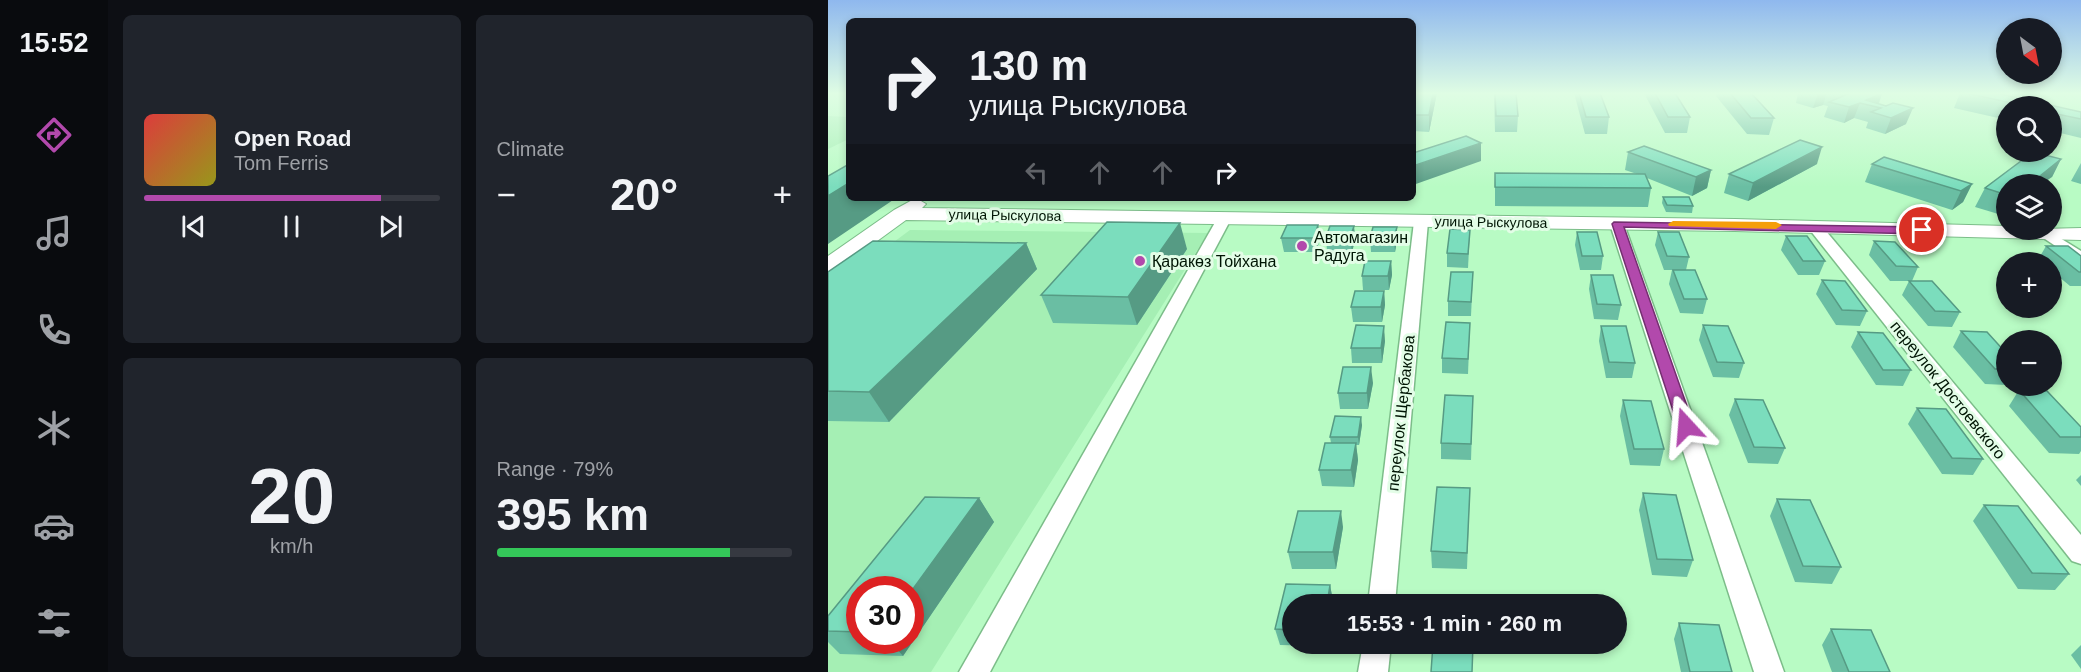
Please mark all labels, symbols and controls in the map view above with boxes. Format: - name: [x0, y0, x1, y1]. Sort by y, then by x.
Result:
- north arrow: [1996, 18, 2062, 84]
- map controls: [1996, 18, 2062, 396]
- text: 15:52: [19, 28, 89, 58]
- icon: right: [870, 42, 948, 120]
- text: 130 m: [969, 42, 1088, 89]
- text: улица Рыскулова: [969, 91, 1187, 121]
- button: search: [1996, 96, 2062, 162]
- icon: directions: [33, 114, 75, 156]
- text: Open Road: [234, 126, 351, 151]
- text: Climate: [497, 138, 564, 160]
- text: Tom Ferris: [234, 152, 328, 174]
- icon: left: [1020, 156, 1053, 189]
- icon: ahead: [1083, 156, 1116, 189]
- icon: ahead: [1146, 156, 1179, 189]
- icon: right: [1209, 156, 1242, 189]
- text: 20°: [610, 169, 678, 220]
- button: layers: [1996, 174, 2062, 240]
- text: −: [497, 176, 516, 213]
- text: +: [773, 176, 792, 213]
- pin: [1896, 204, 1947, 255]
- street label: улица Рыскулова: [948, 206, 1062, 224]
- icon: previous: [177, 210, 210, 243]
- icon: pause: [275, 210, 308, 243]
- icon: next: [374, 210, 407, 243]
- icon: music: [33, 212, 75, 254]
- street label: улица Рыскулова: [1434, 213, 1548, 231]
- icon: arrive: [1905, 213, 1938, 246]
- place label: Автомагазин Радуга: [1314, 229, 1408, 264]
- marker: Автомагазин Радуга: [1295, 239, 1309, 253]
- button: +: [1996, 252, 2062, 318]
- place label: Қаракөз Тойхана: [1152, 253, 1277, 270]
- marker: Қаракөз Тойхана: [1133, 254, 1147, 268]
- icon: phone: [33, 309, 75, 351]
- street label: переулок Достоевского: [1887, 318, 2009, 462]
- button: −: [1996, 330, 2062, 396]
- street label: переулок Щербакова: [1384, 334, 1418, 492]
- position arrow: [1654, 394, 1718, 458]
- icon: climate: [33, 407, 75, 449]
- text: 20: [248, 452, 335, 540]
- text: Range · 79%: [497, 458, 613, 480]
- text: 395 km: [497, 489, 649, 540]
- icon: car: [33, 505, 75, 547]
- text: km/h: [270, 535, 313, 557]
- speed limit sign: 30: [846, 576, 924, 654]
- icon: filters: [33, 602, 75, 644]
- text: 15:53 · 1 min · 260 m: [1347, 611, 1562, 636]

